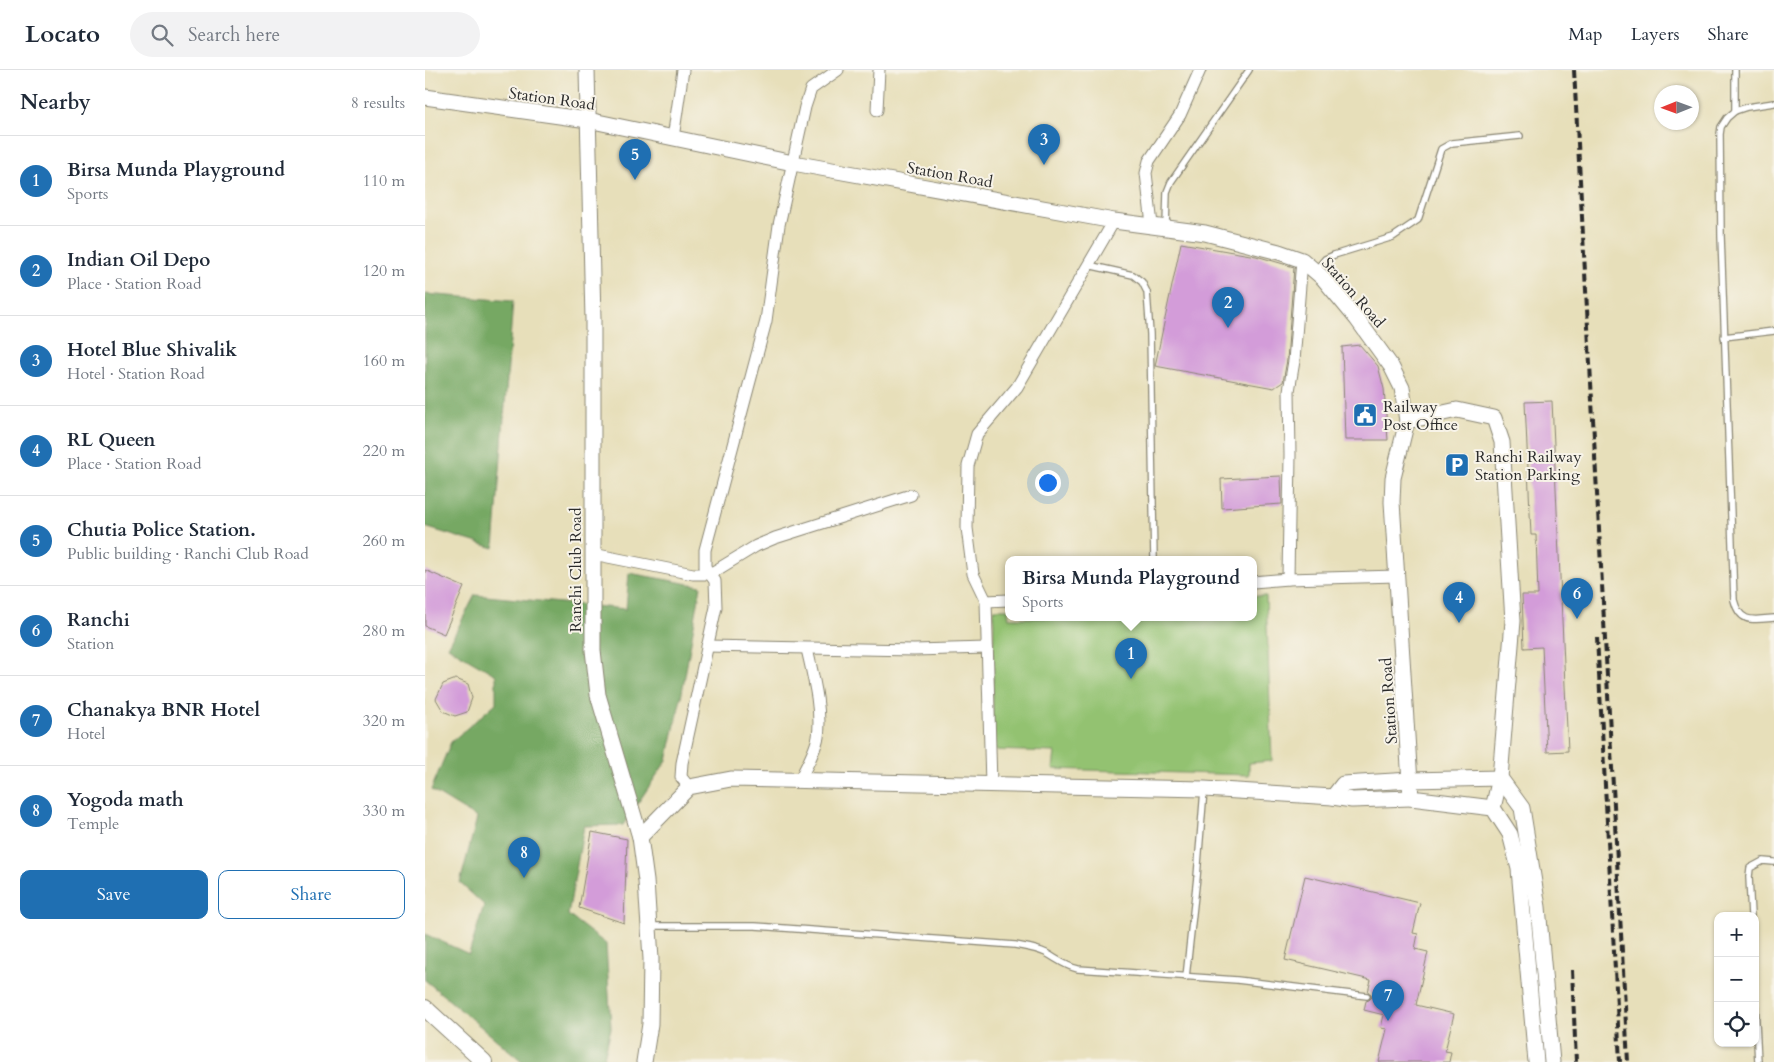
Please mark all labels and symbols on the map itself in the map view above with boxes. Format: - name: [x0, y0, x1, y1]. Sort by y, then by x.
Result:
- street label: Station Road: [507, 82, 597, 116]
- north arrow: [1654, 85, 1699, 130]
- pin: 3: [1028, 124, 1060, 165]
- pin: 5: [619, 139, 651, 180]
- street label: Station Road: [905, 157, 995, 193]
- street label: Station Road: [1316, 253, 1390, 333]
- pin: 2: [1212, 287, 1244, 328]
- place label: Railway Post Office: [1383, 396, 1458, 436]
- public building icon: Railway Post Office: [1352, 402, 1378, 428]
- place label: Ranchi Railway Station Parking: [1475, 446, 1582, 486]
- parking icon: Ranchi Railway Station Parking: [1444, 452, 1470, 478]
- your location: [1035, 470, 1061, 496]
- street label: Ranchi Club Road: [565, 507, 587, 633]
- pin: 6: [1561, 578, 1593, 619]
- pin: 4: [1443, 582, 1475, 623]
- pin: 1: [1115, 638, 1147, 679]
- street label: Station Road: [1375, 656, 1403, 745]
- pin: 8: [508, 837, 540, 878]
- pin: 7: [1372, 980, 1404, 1021]

